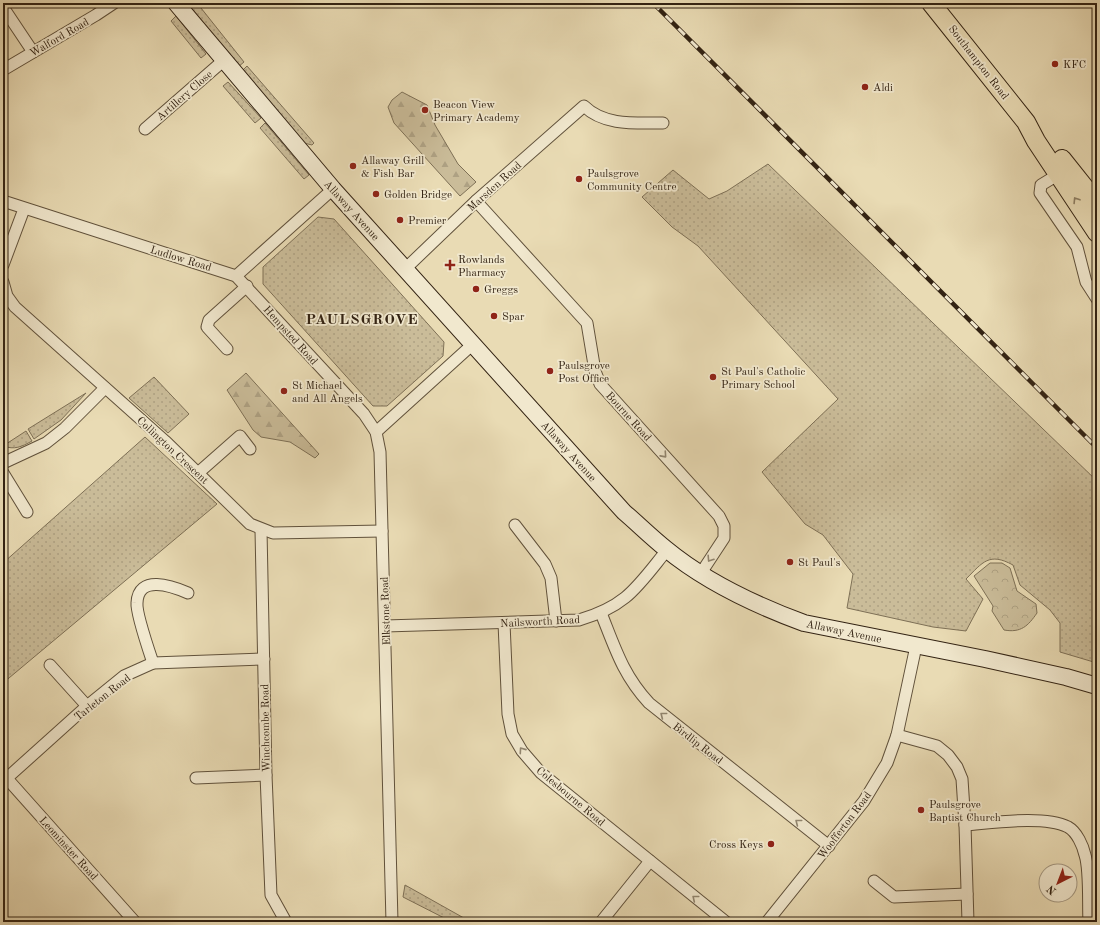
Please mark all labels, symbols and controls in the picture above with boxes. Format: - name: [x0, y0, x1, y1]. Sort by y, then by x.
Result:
- street label: Walford Road: [28, 17, 91, 60]
- street label: Southampton Road: [946, 24, 1010, 102]
- marker: KFC: [1050, 59, 1060, 69]
- place label: KFC: [1063, 60, 1086, 71]
- street label: Artillery Close: [155, 69, 215, 123]
- marker: Aldi: [860, 82, 870, 92]
- place label: Aldi: [873, 83, 893, 94]
- place label: Beacon View Primary Academy: [433, 100, 520, 124]
- marker: Beacon View Primary Academy: [420, 105, 430, 115]
- place label: Allaway Grill & Fish Bar: [361, 156, 424, 180]
- street label: Marsden Road: [466, 160, 524, 214]
- marker: Allaway Grill & Fish Bar: [348, 161, 358, 171]
- place label: Paulsgrove Community Centre: [587, 169, 677, 193]
- marker: Paulsgrove Community Centre: [574, 174, 584, 184]
- street label: Allaway Avenue: [321, 179, 381, 243]
- marker: Golden Bridge: [371, 189, 381, 199]
- place label: Golden Bridge: [384, 190, 452, 201]
- one-way arrow: [1073, 197, 1081, 204]
- marker: Premier: [395, 215, 405, 225]
- place label: Premier: [408, 216, 447, 227]
- street label: Ludlow Road: [149, 245, 213, 274]
- place label: Rowlands Pharmacy: [458, 255, 506, 279]
- marker: Rowlands Pharmacy: [445, 260, 455, 270]
- marker: Greggs: [471, 284, 481, 294]
- place label: Greggs: [484, 285, 518, 296]
- street label: Hempsted Road: [261, 304, 319, 368]
- marker: Spar: [489, 311, 499, 321]
- place label: Spar: [502, 312, 525, 323]
- district label: PAULSGROVE: [305, 313, 419, 328]
- place label: Paulsgrove Post Office: [558, 361, 610, 385]
- marker: Paulsgrove Post Office: [545, 366, 555, 376]
- place label: St Paul's Catholic Primary School: [721, 367, 806, 391]
- marker: St Paul's Catholic Primary School: [708, 372, 718, 382]
- place label: St Michael and All Angels: [292, 381, 363, 405]
- marker: St Michael and All Angels: [279, 386, 289, 396]
- street label: Bourne Road: [603, 390, 653, 444]
- street label: Collington Crescent: [134, 415, 210, 487]
- street label: Allaway Avenue: [538, 420, 598, 484]
- one-way arrow: [659, 450, 667, 458]
- one-way arrow: [707, 555, 715, 562]
- marker: St Paul's: [785, 557, 795, 567]
- place label: St Paul's: [798, 558, 841, 569]
- street label: Elkstone Road: [380, 576, 393, 646]
- street label: Nailsworth Road: [500, 615, 581, 630]
- street label: Allaway Avenue: [805, 619, 882, 646]
- street label: Tarleton Road: [73, 673, 133, 723]
- street label: Winchcombe Road: [260, 684, 273, 772]
- one-way arrow: [661, 712, 668, 719]
- street label: Birdlip Road: [670, 721, 724, 767]
- one-way arrow: [520, 748, 527, 755]
- street label: Colesbourne Road: [534, 765, 607, 829]
- street label: Woofferton Road: [816, 790, 874, 862]
- place label: Paulsgrove Baptist Church: [929, 800, 1001, 824]
- marker: Paulsgrove Baptist Church: [916, 805, 926, 815]
- street label: Leominster Road: [37, 815, 99, 883]
- one-way arrow: [795, 819, 802, 826]
- marker: Cross Keys: [766, 839, 776, 849]
- place label: Cross Keys: [709, 840, 763, 851]
- north arrow: [1038, 863, 1078, 903]
- text: N: [1045, 882, 1059, 896]
- one-way arrow: [693, 895, 700, 902]

